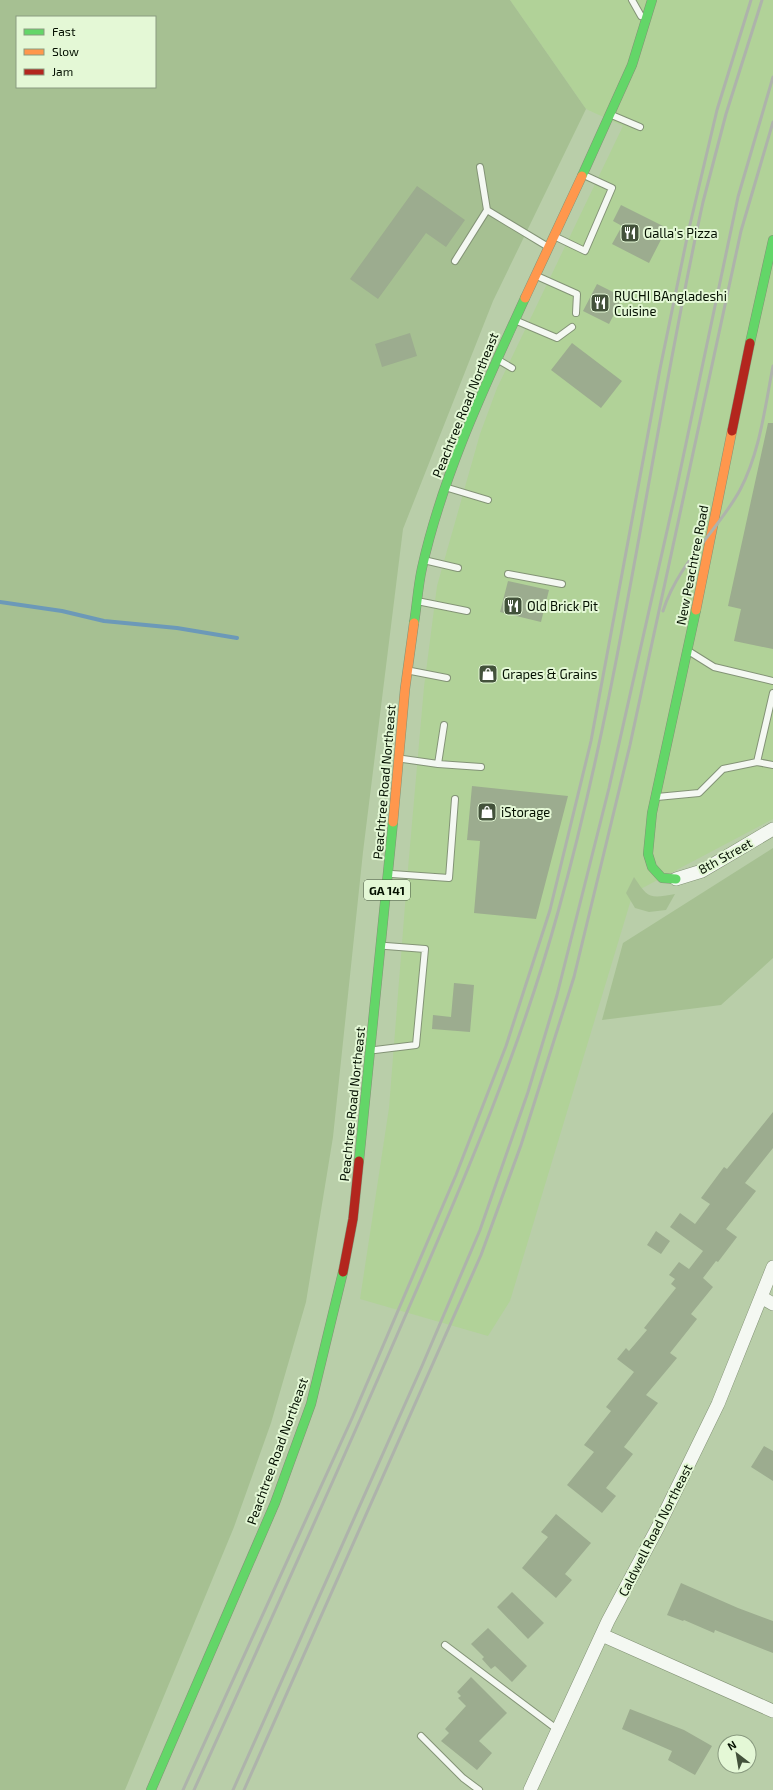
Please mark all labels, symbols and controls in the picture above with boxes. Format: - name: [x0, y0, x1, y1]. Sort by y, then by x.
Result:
- legend: [16, 16, 156, 88]
- text: Fast: [52, 24, 76, 38]
- text: Slow: [52, 44, 79, 58]
- text: Jam: [52, 64, 73, 78]
- restaurant icon: Galla's Pizza: [619, 222, 641, 244]
- place label: Galla's Pizza: [644, 225, 718, 241]
- place label: RUCHI BAngladeshi Cuisine: [614, 288, 727, 319]
- restaurant icon: RUCHI BAngladeshi Cuisine: [589, 292, 611, 314]
- street label: Peachtree Road Northeast: [429, 330, 502, 480]
- street label: New Peachtree Road: [673, 504, 711, 626]
- restaurant icon: Old Brick Pit: [502, 595, 524, 617]
- place label: Old Brick Pit: [527, 598, 598, 614]
- shop icon: Grapes & Grains: [477, 663, 499, 685]
- place label: Grapes & Grains: [502, 666, 597, 682]
- street label: Peachtree Road Northeast: [369, 704, 399, 860]
- shop icon: iStorage: [476, 801, 498, 823]
- place label: iStorage: [501, 804, 550, 820]
- street label: 8th Street: [695, 835, 755, 877]
- road number: GA 141: [364, 880, 410, 900]
- street label: Peachtree Road Northeast: [336, 1026, 368, 1182]
- street label: Peachtree Road Northeast: [243, 1375, 311, 1527]
- street label: Caldwell Road Northeast: [615, 1461, 695, 1599]
- north arrow: [717, 1734, 757, 1774]
- text: N: [725, 1737, 738, 1753]

